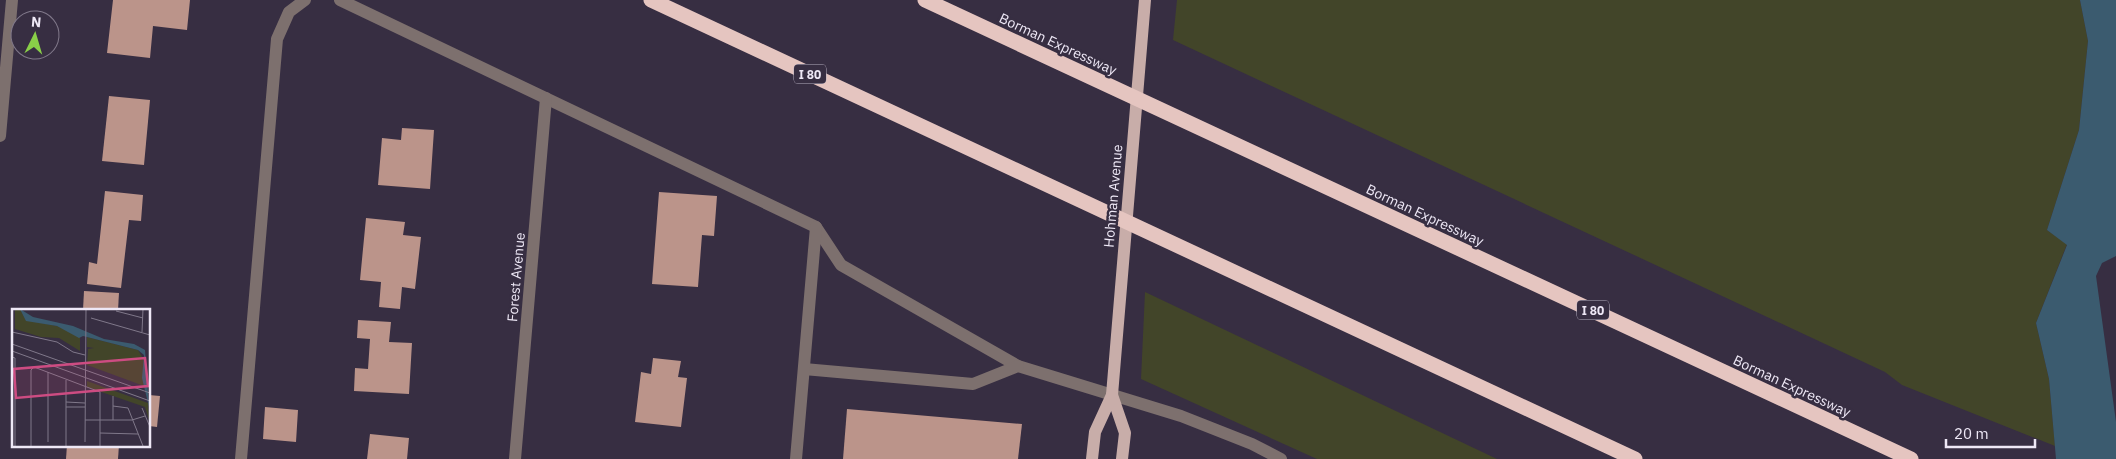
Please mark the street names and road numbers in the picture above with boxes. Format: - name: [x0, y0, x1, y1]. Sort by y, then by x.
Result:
- street label: Borman Expressway: [996, 9, 1120, 79]
- road number: I 80: [794, 64, 826, 84]
- street label: Hohman Avenue: [1100, 143, 1126, 248]
- street label: Borman Expressway: [1363, 180, 1487, 250]
- street label: Forest Avenue: [503, 231, 529, 322]
- road number: I 80: [1577, 300, 1609, 320]
- street label: Borman Expressway: [1730, 351, 1854, 421]

